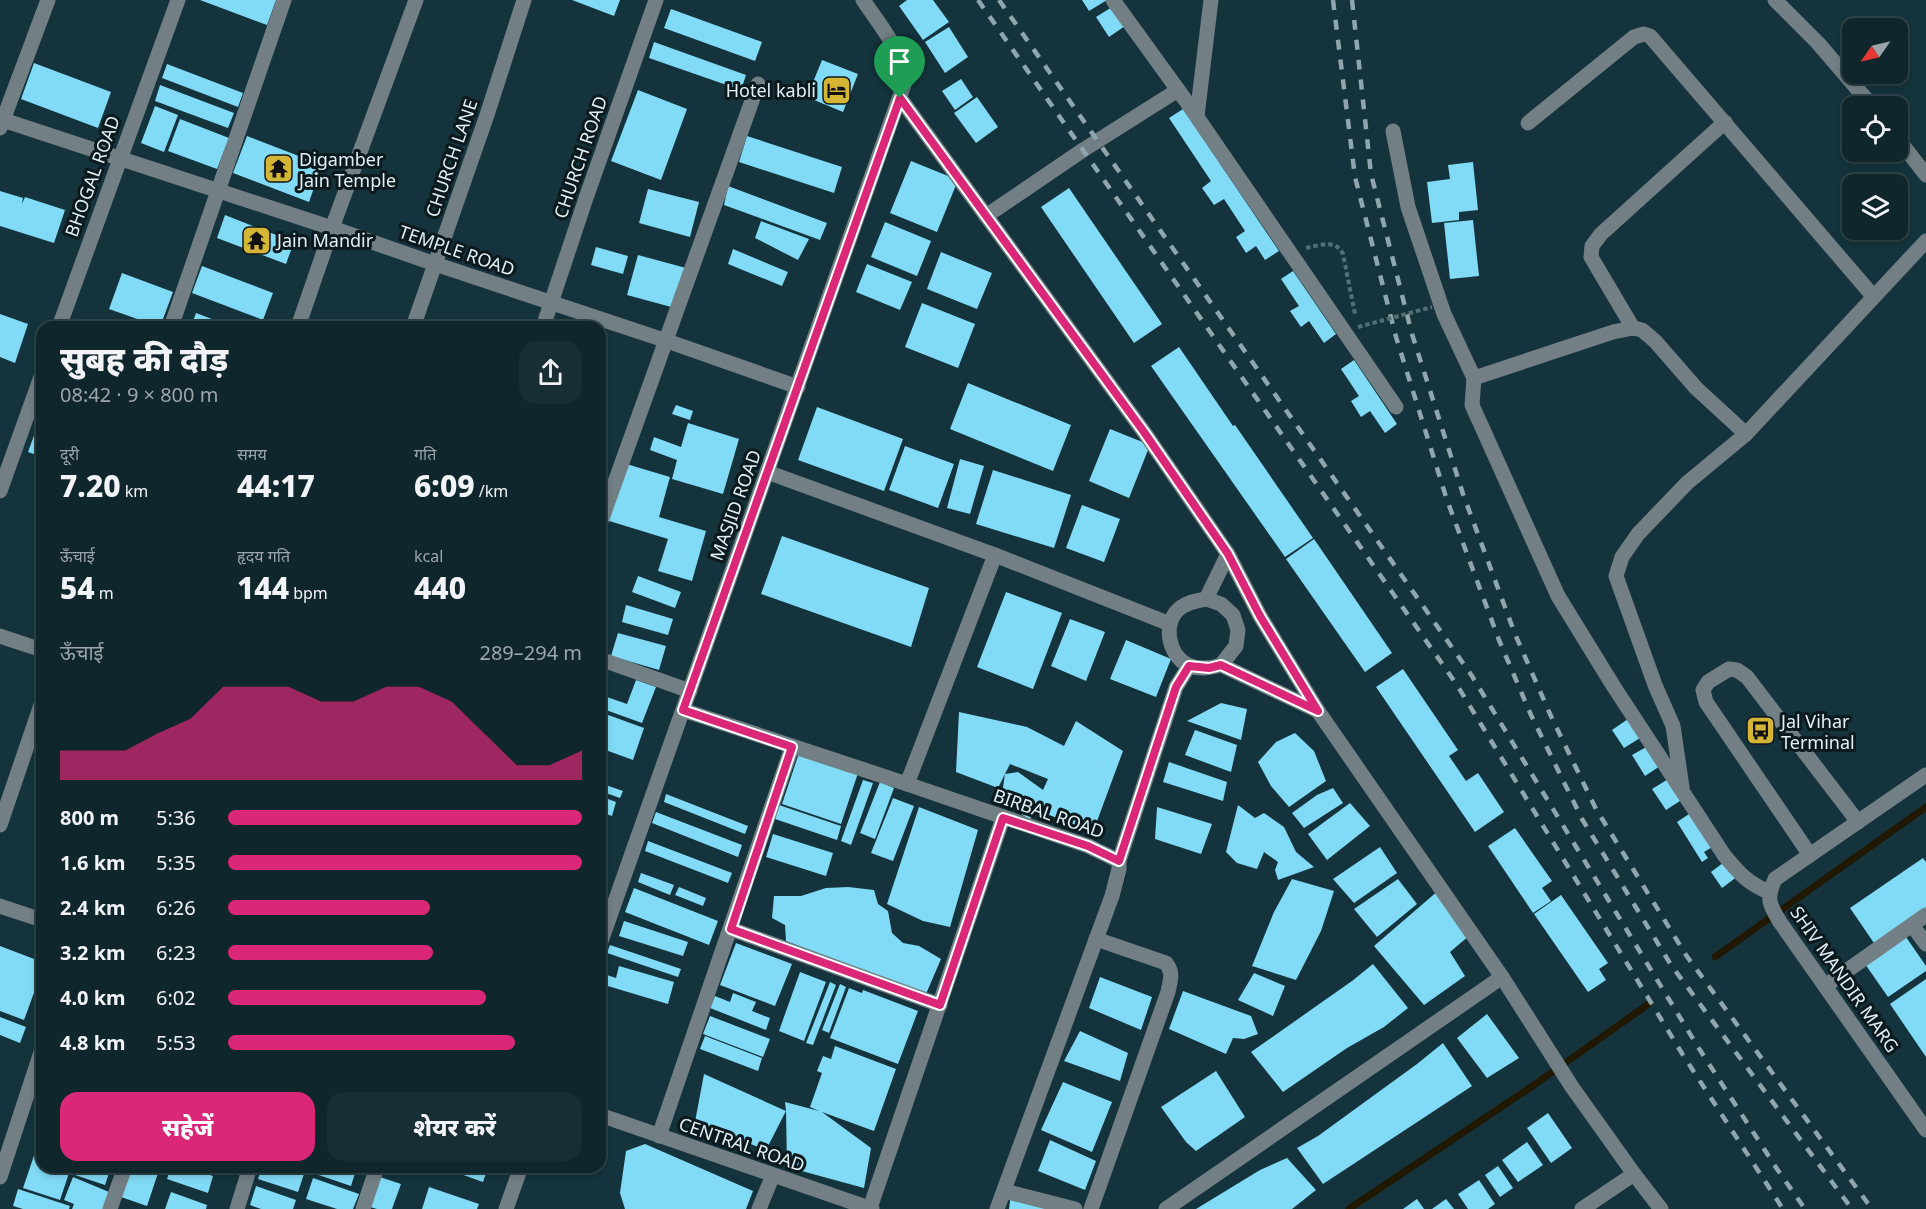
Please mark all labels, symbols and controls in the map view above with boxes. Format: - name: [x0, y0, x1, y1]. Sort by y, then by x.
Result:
- north arrow: [1842, 18, 1908, 84]
- map controls: [1842, 18, 1908, 240]
- pin: [874, 36, 925, 98]
- icon: arrive: [883, 45, 916, 78]
- hotel icon: Hotel kabli: [821, 74, 853, 106]
- place label: Hotel kabli: [726, 78, 816, 102]
- street label: CHURCH ROAD: [548, 93, 612, 221]
- street label: CHURCH LANE: [420, 96, 482, 220]
- button: locate: [1842, 96, 1908, 162]
- street label: BHOGAL ROAD: [59, 112, 125, 240]
- place label: Digamber Jain Temple: [297, 147, 396, 192]
- temple icon: Digamber Jain Temple: [262, 153, 294, 185]
- button: layers: [1842, 174, 1908, 240]
- street label: TEMPLE ROAD: [396, 219, 518, 281]
- temple icon: Jain Mandir: [240, 224, 272, 256]
- place label: Jain Mandir: [275, 228, 374, 252]
- text: सुबह की दौड़: [60, 336, 228, 381]
- button: share: [519, 341, 582, 404]
- text: 08:42 · 9 × 800 m: [60, 381, 218, 408]
- text: दूरी: [60, 443, 79, 465]
- text: समय: [237, 443, 267, 465]
- text: गति: [414, 443, 436, 465]
- street label: MASJID ROAD: [704, 446, 766, 564]
- text: 7.20: [60, 465, 121, 506]
- text: 44:17: [237, 465, 315, 506]
- text: 6:09: [414, 465, 475, 506]
- text: km: [121, 480, 148, 502]
- text: /km: [475, 480, 508, 502]
- text: ऊँचाई: [60, 545, 95, 567]
- text: हृदय गति: [237, 545, 290, 567]
- text: kcal: [414, 545, 443, 567]
- text: 54: [60, 567, 95, 608]
- text: 144: [237, 567, 289, 608]
- text: 440: [414, 567, 466, 608]
- text: m: [95, 582, 114, 604]
- text: bpm: [289, 582, 328, 604]
- text: ऊँचाई: [60, 639, 103, 666]
- text: 289–294 m: [479, 639, 582, 666]
- place label: Jal Vihar Terminal: [1779, 709, 1855, 754]
- bus stop icon: Jal Vihar Terminal: [1744, 715, 1776, 747]
- street label: BIRBAL ROAD: [990, 783, 1108, 843]
- text: 800 m: [60, 804, 119, 831]
- text: 5:36: [156, 804, 196, 831]
- text: 1.6 km: [60, 849, 126, 876]
- text: 5:35: [156, 849, 196, 876]
- text: 2.4 km: [60, 894, 126, 921]
- text: 6:26: [156, 894, 196, 921]
- street label: SHIV MANDIR MARG: [1785, 901, 1905, 1057]
- text: 3.2 km: [60, 939, 126, 966]
- text: 6:23: [156, 939, 196, 966]
- text: 4.0 km: [60, 984, 126, 1011]
- text: 6:02: [156, 984, 196, 1011]
- text: 4.8 km: [60, 1029, 126, 1056]
- text: 5:53: [156, 1029, 196, 1056]
- button: सहेजें: [60, 1092, 315, 1161]
- button: शेयर करें: [327, 1092, 582, 1161]
- street label: CENTRAL ROAD: [676, 1111, 808, 1177]

